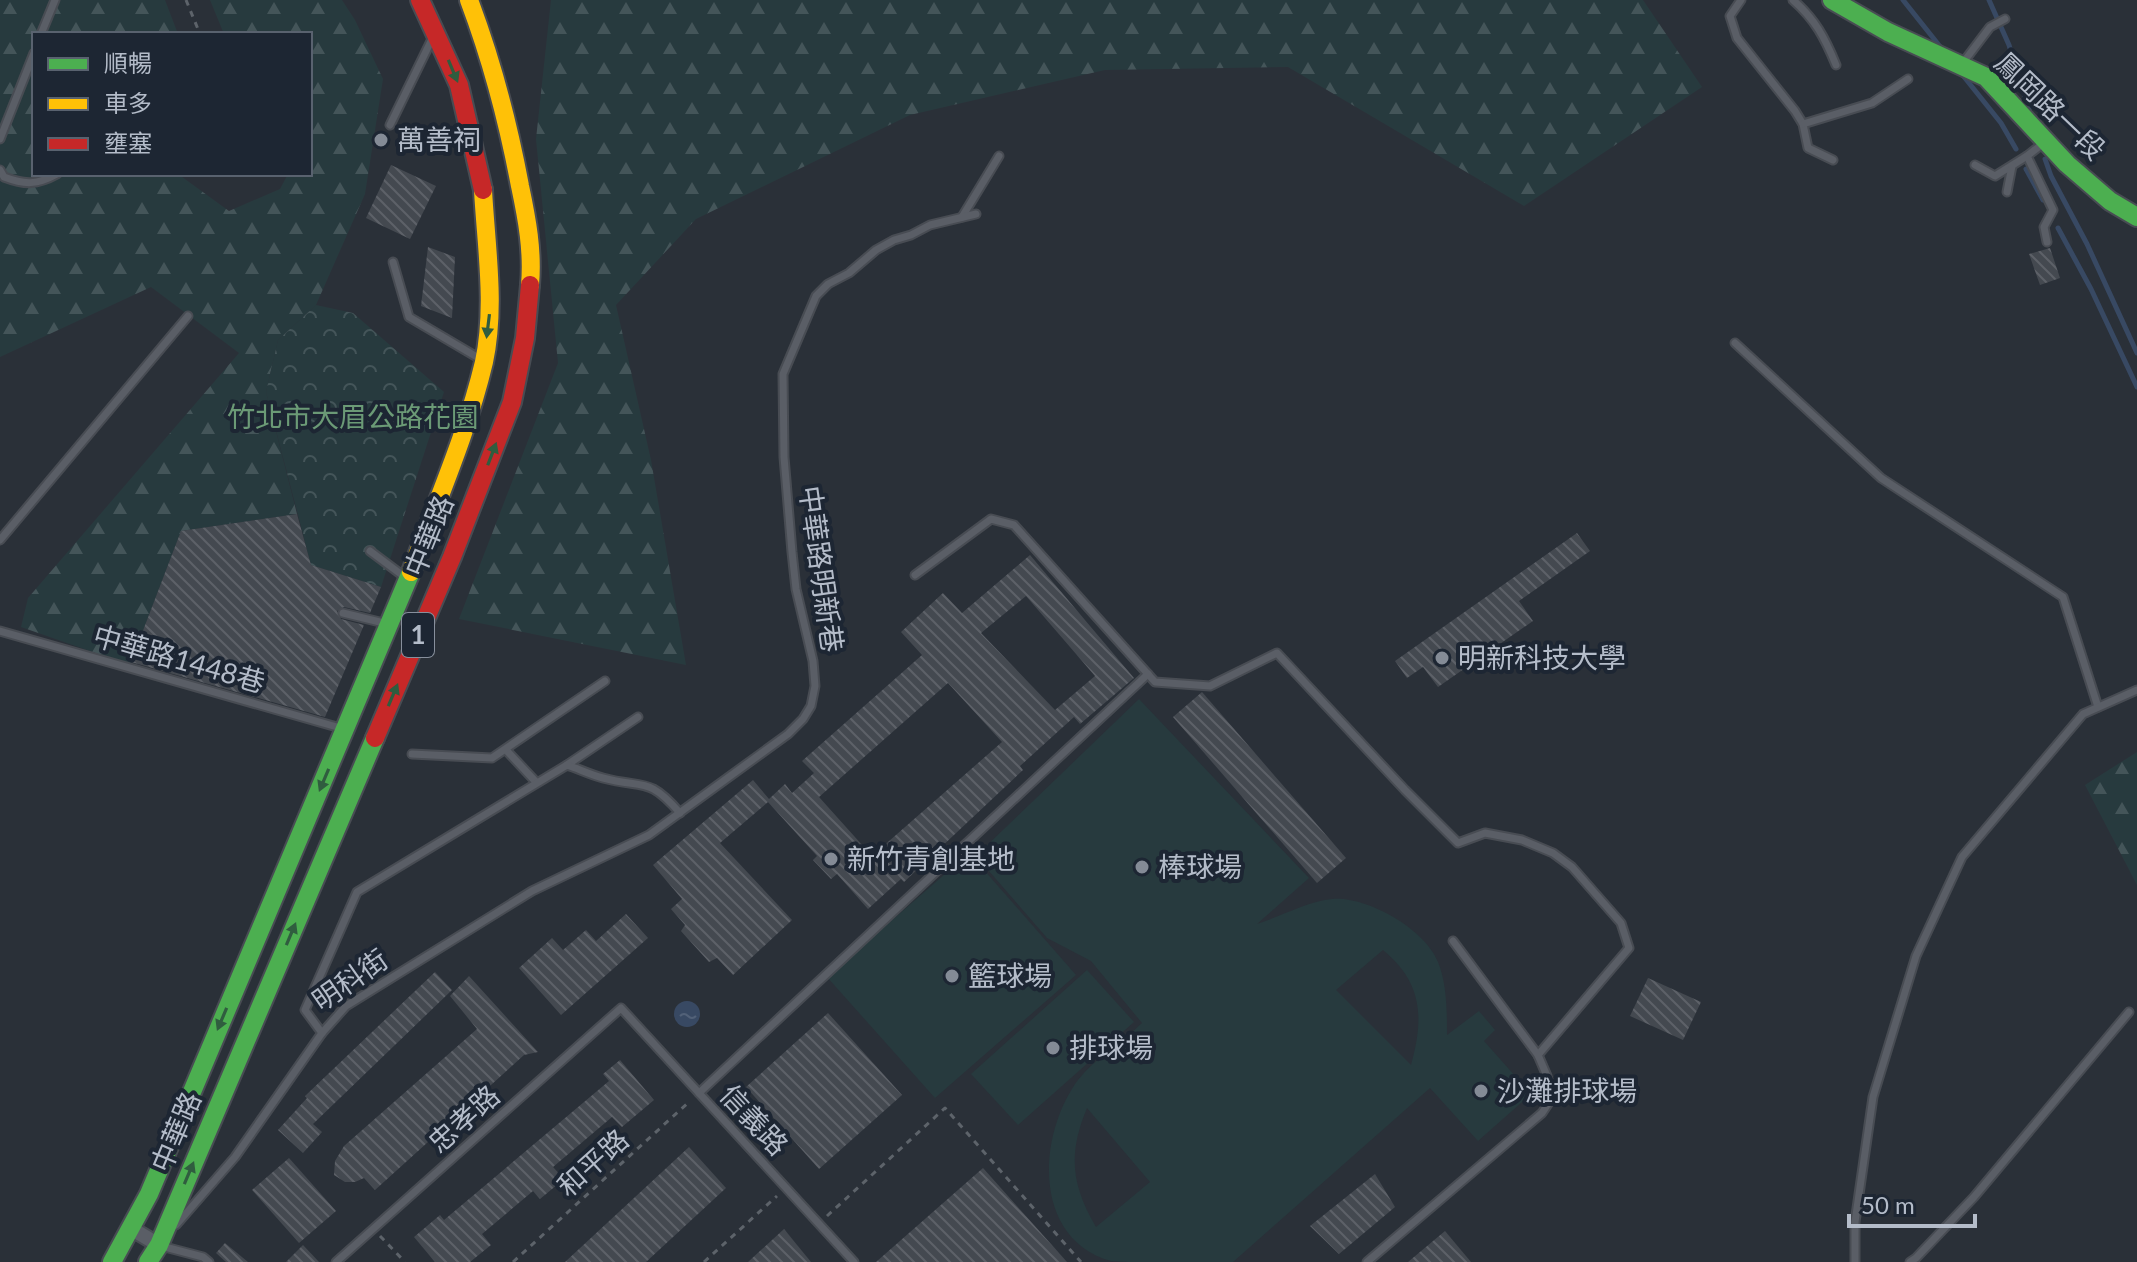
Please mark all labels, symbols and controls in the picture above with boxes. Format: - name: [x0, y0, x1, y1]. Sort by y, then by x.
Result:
- legend: [32, 32, 312, 176]
- street label: 鳳岡路一段: [1989, 44, 2113, 166]
- text: 順暢: [104, 48, 152, 77]
- one-way arrow: [446, 59, 459, 82]
- text: 車多: [104, 88, 152, 117]
- place label: 萬善祠: [397, 122, 481, 156]
- text: 壅塞: [104, 128, 152, 157]
- marker: 萬善祠: [372, 131, 390, 149]
- one-way arrow: [481, 314, 494, 339]
- park label: 竹北市大眉公路花園: [227, 399, 479, 433]
- one-way arrow: [486, 442, 499, 466]
- street label: 中華路明新巷: [793, 483, 851, 654]
- street label: 中華路: [397, 490, 460, 581]
- road number: 1: [402, 613, 434, 657]
- street label: 中華路1448巷: [90, 617, 269, 699]
- place label: 明新科技大學: [1458, 640, 1626, 674]
- marker: 明新科技大學: [1433, 649, 1451, 667]
- one-way arrow: [386, 683, 399, 707]
- one-way arrow: [318, 768, 331, 792]
- place label: 新竹青創基地: [847, 841, 1015, 875]
- place label: 棒球場: [1158, 849, 1242, 883]
- marker: 新竹青創基地: [822, 850, 840, 868]
- marker: 棒球場: [1133, 858, 1151, 876]
- one-way arrow: [284, 922, 297, 946]
- street label: 明科街: [305, 941, 394, 1017]
- place label: 籃球場: [968, 958, 1052, 992]
- marker: 籃球場: [943, 967, 961, 985]
- one-way arrow: [216, 1007, 229, 1031]
- place label: 排球場: [1069, 1030, 1153, 1064]
- marker: 排球場: [1044, 1039, 1062, 1057]
- place label: 沙灘排球場: [1497, 1073, 1637, 1107]
- street label: 信義路: [714, 1077, 796, 1162]
- street label: 忠孝路: [421, 1078, 506, 1159]
- marker: 沙灘排球場: [1472, 1082, 1490, 1100]
- street label: 中華路: [143, 1086, 207, 1177]
- street label: 和平路: [550, 1122, 635, 1203]
- one-way arrow: [182, 1161, 195, 1185]
- scale bar: [1849, 1178, 1975, 1228]
- text: 50 m: [1861, 1190, 1915, 1219]

